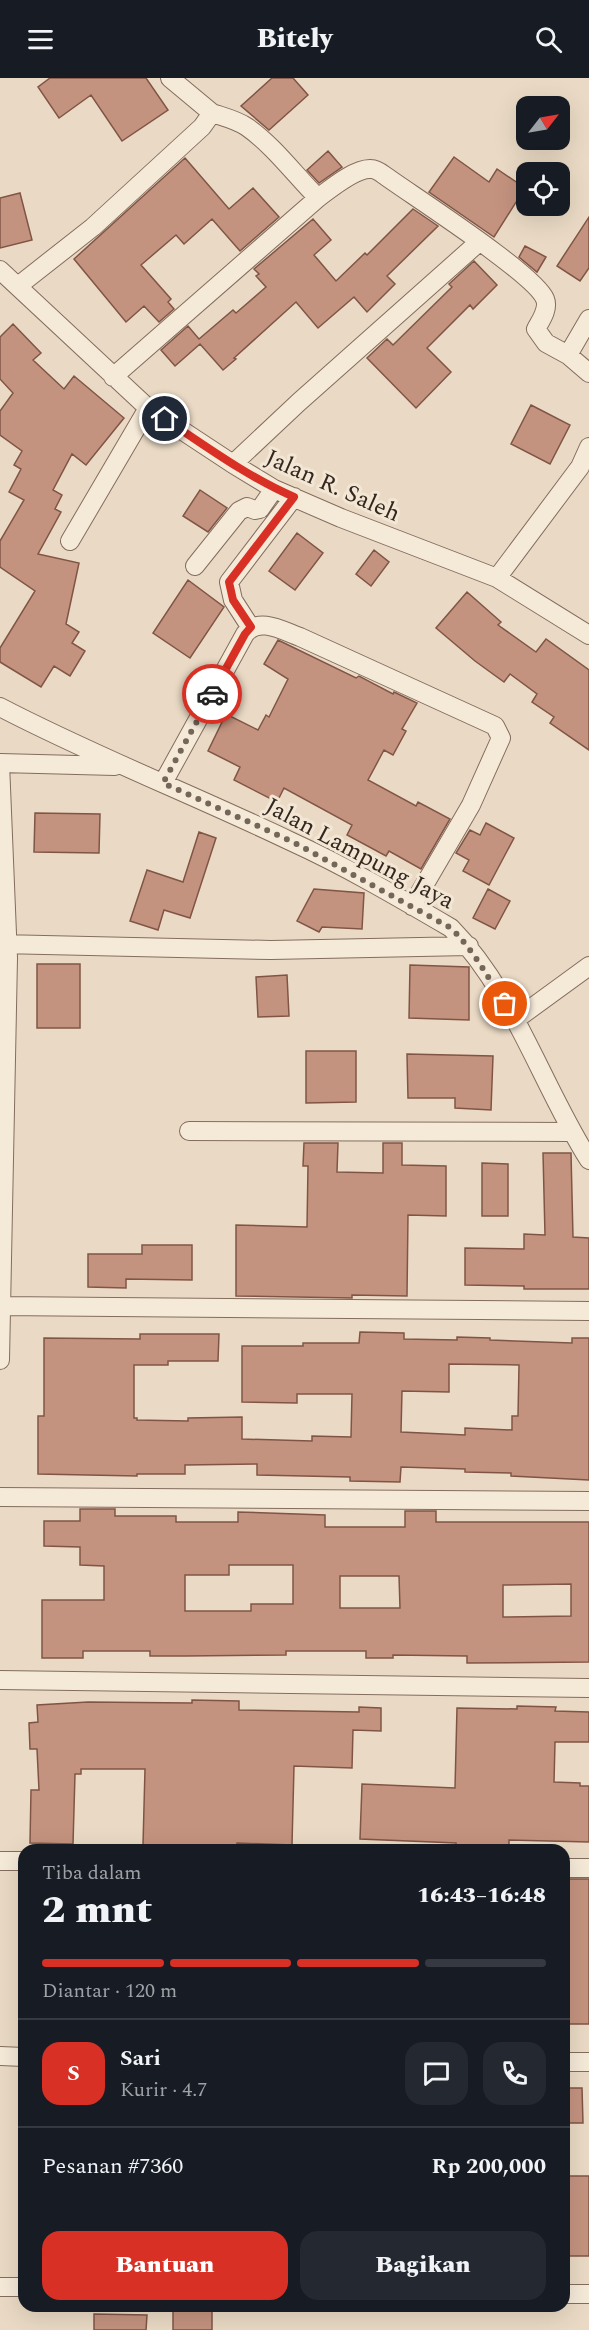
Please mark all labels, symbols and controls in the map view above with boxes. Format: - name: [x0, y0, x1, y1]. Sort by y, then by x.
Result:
- text: Bitely: [257, 18, 332, 60]
- icon: menu: [24, 23, 57, 56]
- icon: search: [532, 23, 565, 56]
- north arrow: [516, 96, 570, 150]
- map controls: [516, 96, 570, 216]
- button: locate: [516, 162, 570, 216]
- pin: [139, 393, 190, 444]
- icon: home: [148, 402, 181, 435]
- street label: Jalan R. Saleh: [259, 440, 406, 532]
- courier: [182, 664, 242, 724]
- icon: car: [196, 678, 229, 711]
- street label: Jalan Lampung Jaya: [258, 789, 461, 919]
- pin: [479, 978, 530, 1029]
- icon: bag: [488, 987, 521, 1020]
- text: Tiba dalam: [42, 1858, 142, 1888]
- text: 16:43–16:48: [417, 1879, 546, 1912]
- text: 2 mnt: [42, 1881, 152, 1940]
- text: Diantar · 120 m: [42, 1976, 177, 2006]
- text: Sari: [120, 2042, 161, 2075]
- button: chat: [405, 2042, 468, 2105]
- button: phone: [483, 2042, 546, 2105]
- text: S: [67, 2057, 80, 2090]
- text: Kurir · 4.7: [120, 2075, 207, 2105]
- text: Pesanan #7360: [42, 2150, 183, 2183]
- text: Rp 200,000: [432, 2150, 546, 2183]
- button: Bantuan: [42, 2231, 288, 2300]
- button: Bagikan: [300, 2231, 546, 2300]

